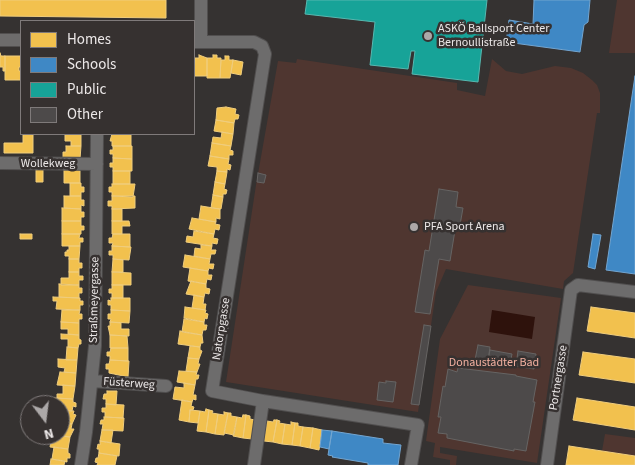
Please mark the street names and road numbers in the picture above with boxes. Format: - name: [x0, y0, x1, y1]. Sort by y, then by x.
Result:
- street label: Wollekweg: [21, 157, 75, 171]
- street label: Straßmeyergasse: [87, 257, 103, 343]
- street label: Natorpgasse: [210, 297, 234, 361]
- street label: Portnergasse: [547, 344, 571, 412]
- street label: Füsterweg: [103, 375, 155, 393]

